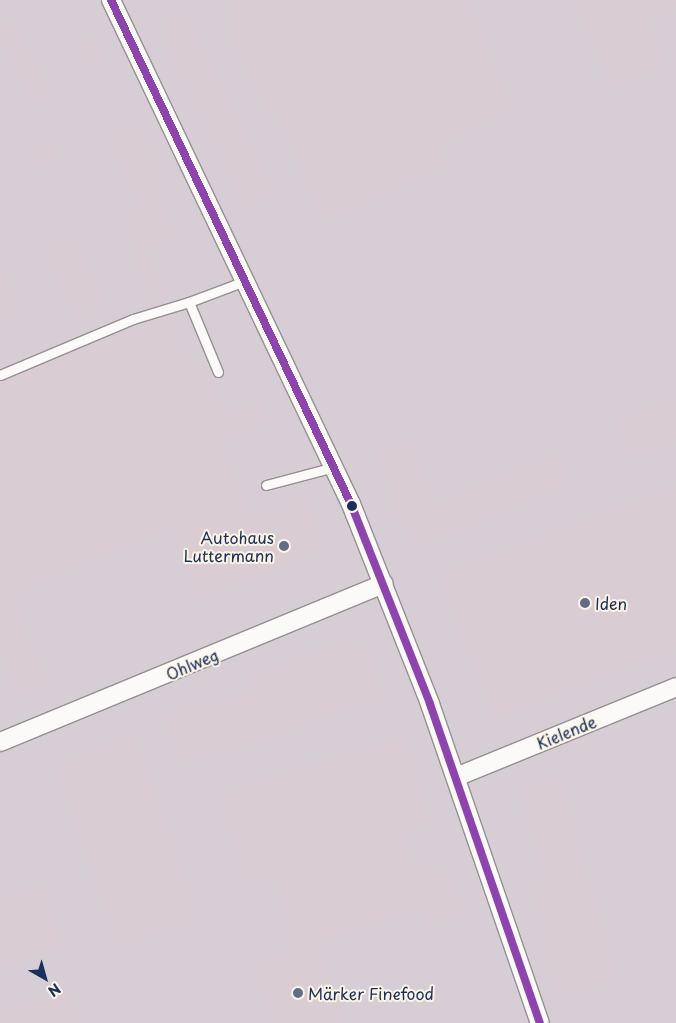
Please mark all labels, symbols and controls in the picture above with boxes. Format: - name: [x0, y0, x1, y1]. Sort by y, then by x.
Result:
- unlabelled marker: [347, 501, 357, 511]
- place label: Autohaus Luttermann: [183, 527, 274, 565]
- marker: Autohaus Luttermann: [278, 540, 290, 552]
- place label: Iden: [595, 593, 627, 613]
- marker: Iden: [579, 597, 591, 609]
- street label: Ohlweg: [163, 644, 221, 684]
- street label: Kielende: [533, 711, 599, 753]
- north arrow: [20, 953, 70, 1003]
- text: N: [44, 979, 65, 1002]
- place label: Märker Finefood: [308, 983, 436, 1003]
- marker: Märker Finefood: [292, 987, 304, 999]

